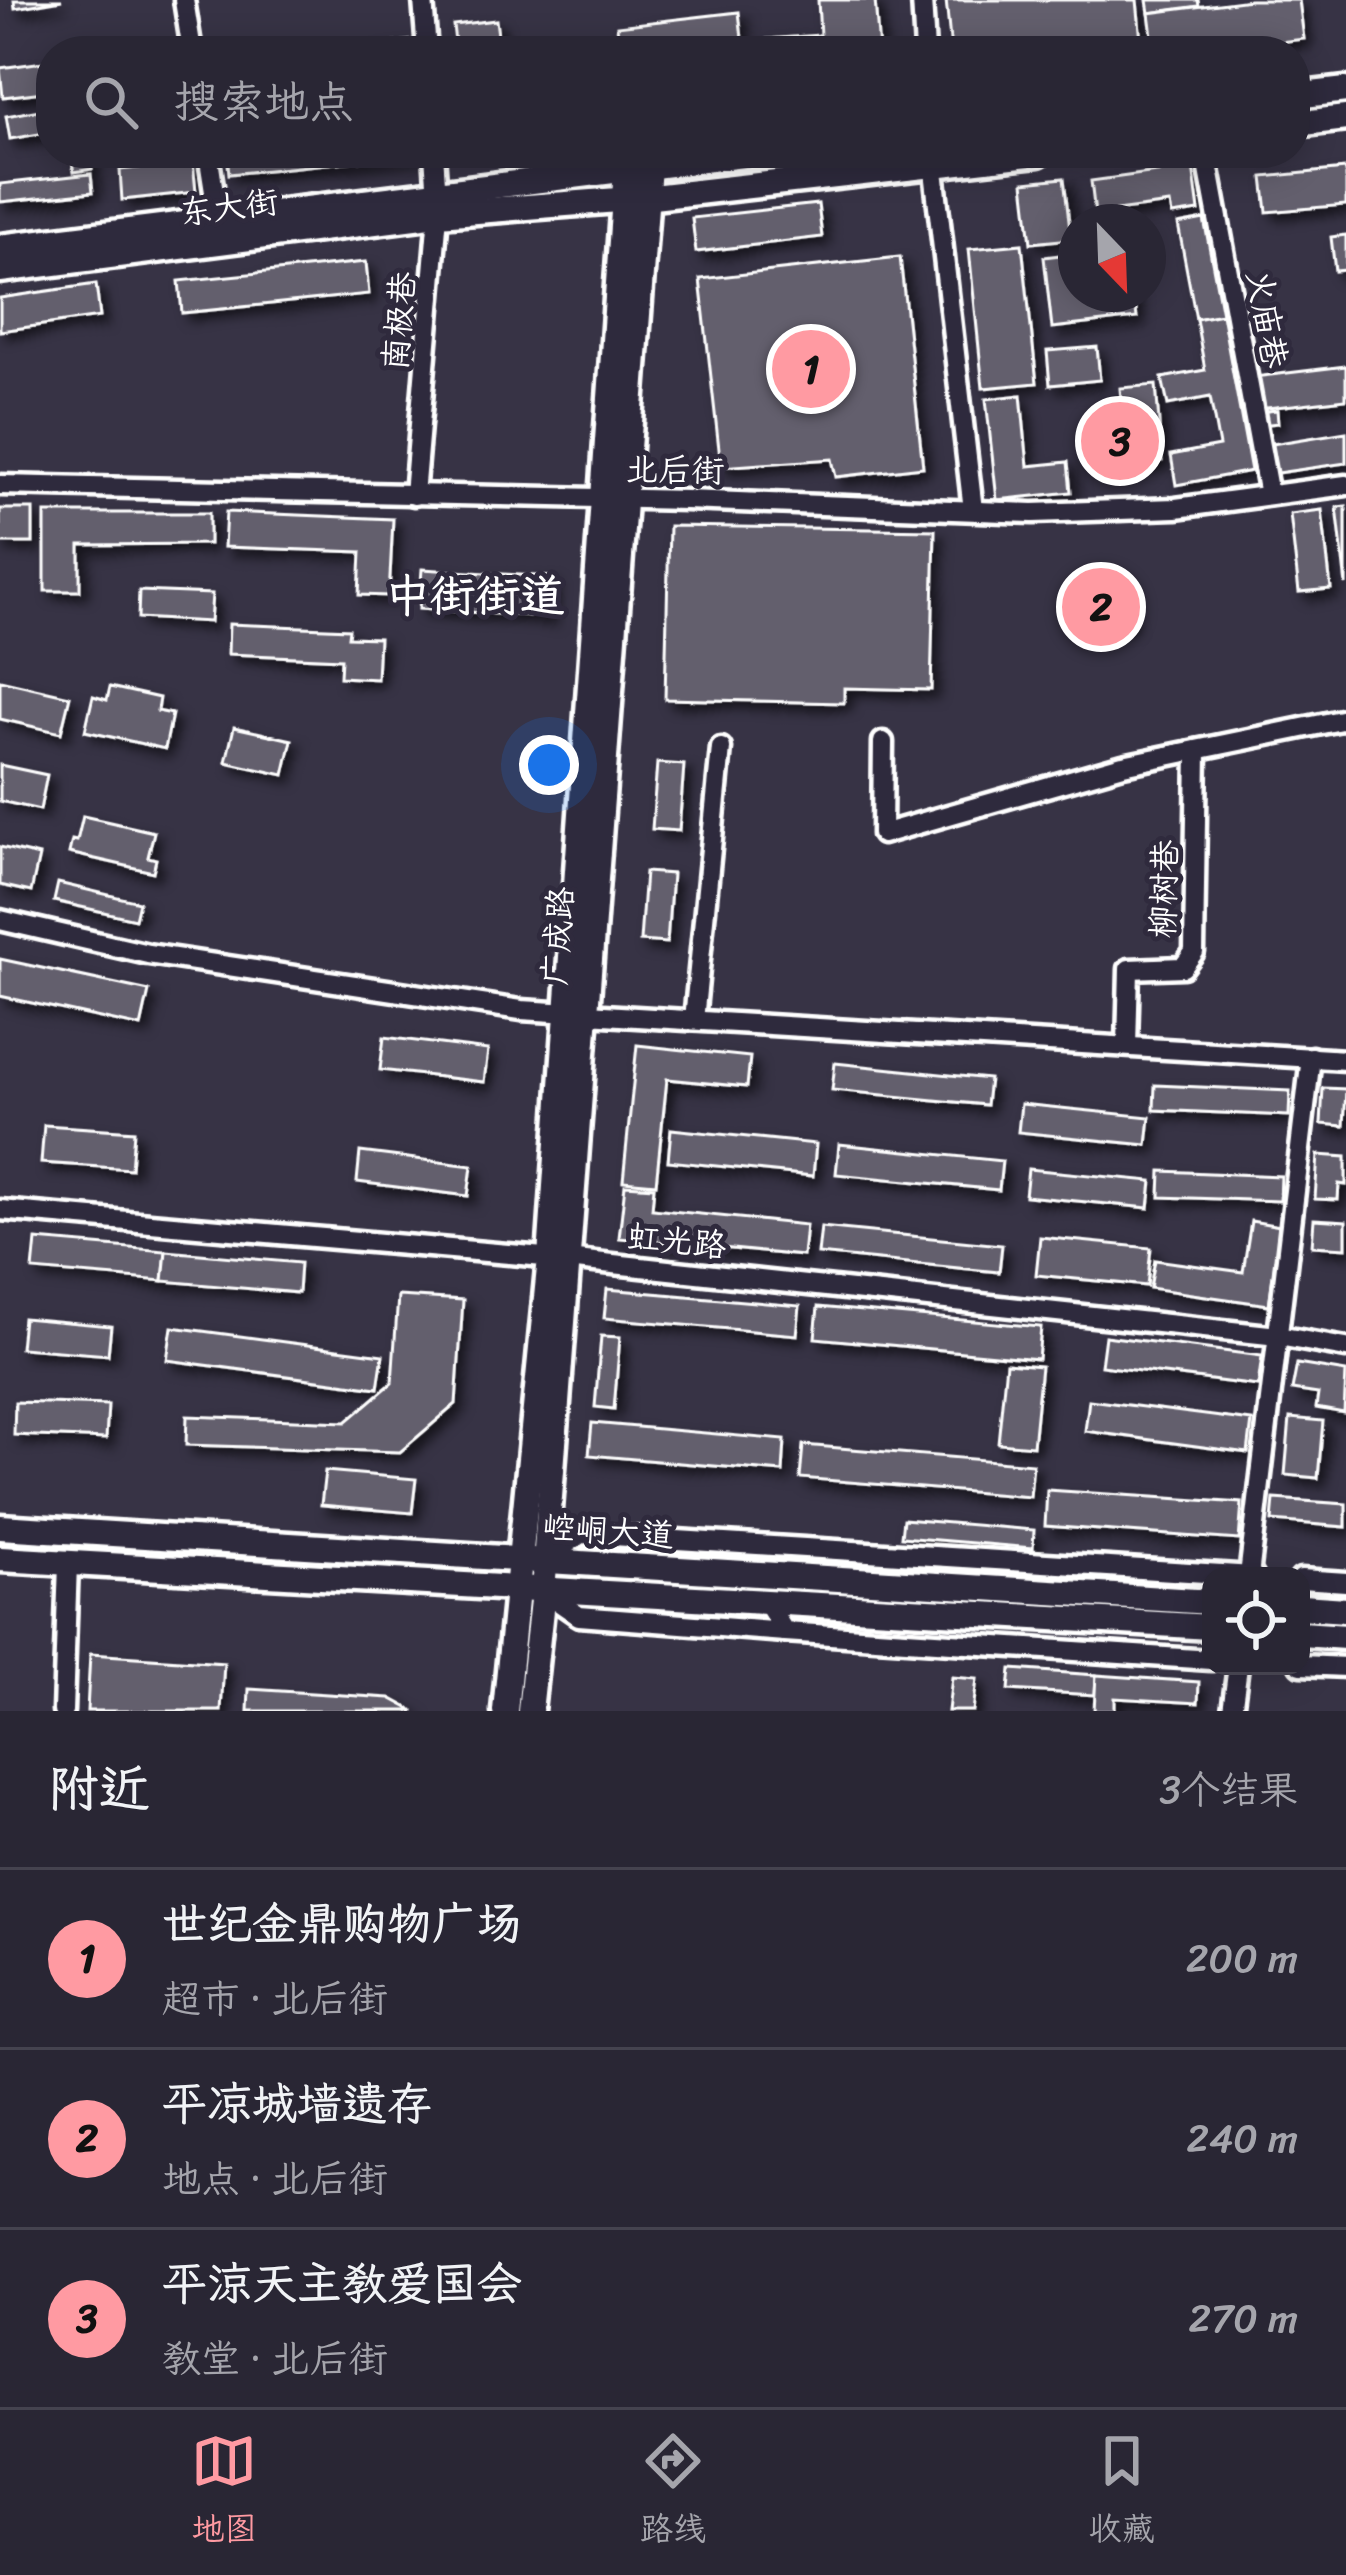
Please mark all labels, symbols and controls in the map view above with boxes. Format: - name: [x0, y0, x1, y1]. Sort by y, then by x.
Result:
- search box: [36, 36, 1310, 168]
- text: 搜索地点: [174, 62, 354, 142]
- icon: search: [78, 69, 144, 135]
- street label: 东大街: [176, 172, 282, 242]
- north arrow: [1058, 204, 1166, 312]
- street label: 火庙巷: [1230, 265, 1304, 373]
- street label: 南极巷: [366, 269, 432, 373]
- pin: 1: [772, 324, 850, 414]
- pin: 3: [1081, 396, 1159, 486]
- street label: 北后街: [625, 440, 725, 500]
- district label: 中街街道: [385, 556, 565, 636]
- pin: 2: [1062, 562, 1140, 652]
- your location: [519, 735, 579, 795]
- street label: 柳树巷: [1133, 839, 1195, 939]
- street label: 广成路: [526, 885, 590, 987]
- street label: 虹光路: [625, 1207, 729, 1275]
- street label: 崆峒大道: [540, 1497, 676, 1565]
- map controls: [1202, 1567, 1310, 1675]
- button: locate: [1202, 1567, 1310, 1675]
- text: 附近: [48, 1744, 150, 1834]
- text: 3个结果: [1160, 1755, 1298, 1824]
- text: 世纪金鼎购物广场: [162, 1884, 522, 1964]
- text: 1: [79, 1924, 95, 1993]
- text: 200 m: [1186, 1924, 1298, 1993]
- text: 超市 · 北后街: [162, 1964, 388, 2033]
- text: 平凉城墙遗存: [162, 2064, 432, 2144]
- text: 2: [76, 2104, 98, 2173]
- text: 240 m: [1186, 2104, 1298, 2173]
- text: 地点 · 北后街: [162, 2144, 388, 2213]
- text: 平涼天主教爱国会: [162, 2244, 522, 2324]
- text: 3: [76, 2284, 98, 2353]
- text: 270 m: [1188, 2284, 1298, 2353]
- text: 教堂 · 北后街: [162, 2324, 388, 2393]
- tab: 地图: [191, 2428, 257, 2558]
- tab: 路线: [640, 2428, 706, 2558]
- tab: 收藏: [1089, 2428, 1155, 2558]

